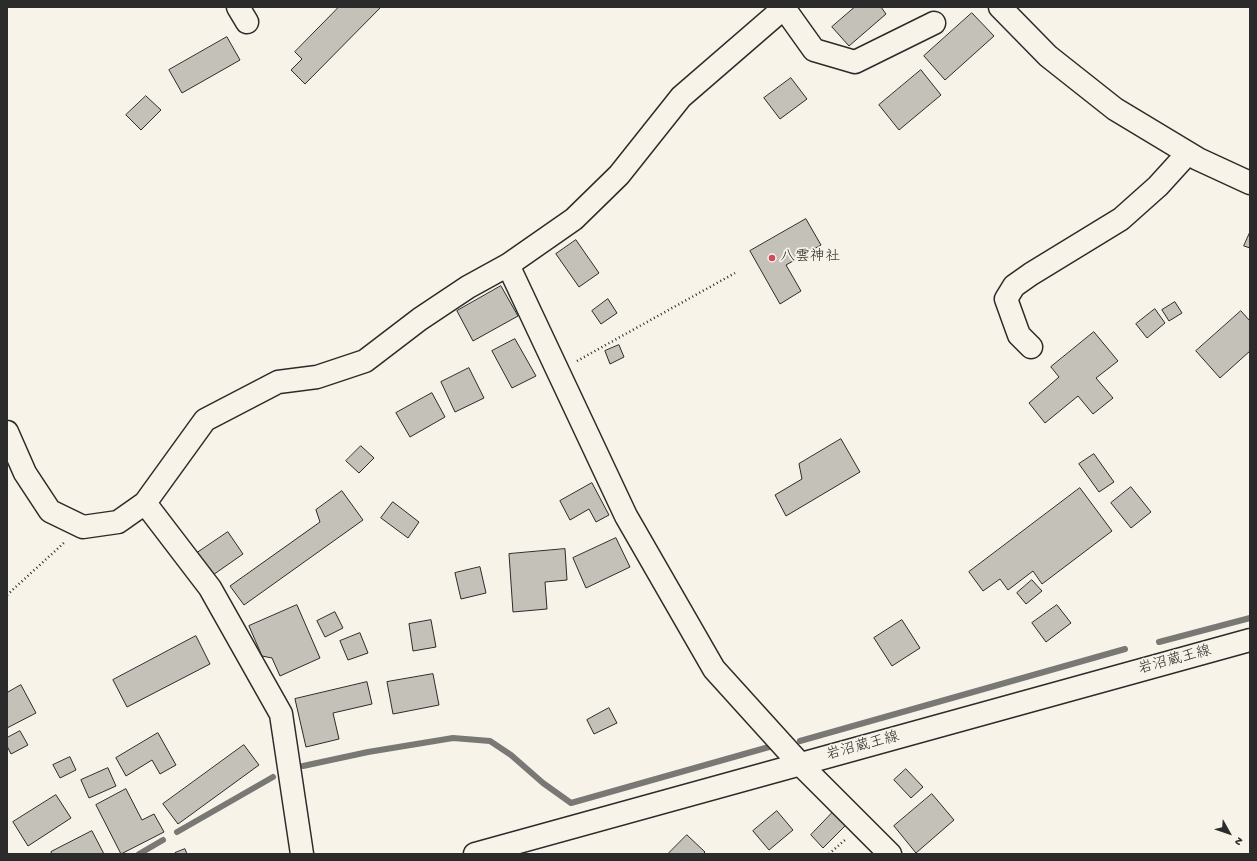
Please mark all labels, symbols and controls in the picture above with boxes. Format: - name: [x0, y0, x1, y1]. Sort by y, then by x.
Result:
- place label: 八雲神社: [780, 249, 840, 267]
- marker: 八雲神社: [767, 253, 777, 263]
- street label: 岩沼蔵王線: [1136, 643, 1214, 679]
- street label: 岩沼蔵王線: [824, 729, 902, 765]
- north arrow: [1209, 813, 1249, 853]
- text: N: [1231, 834, 1245, 847]

